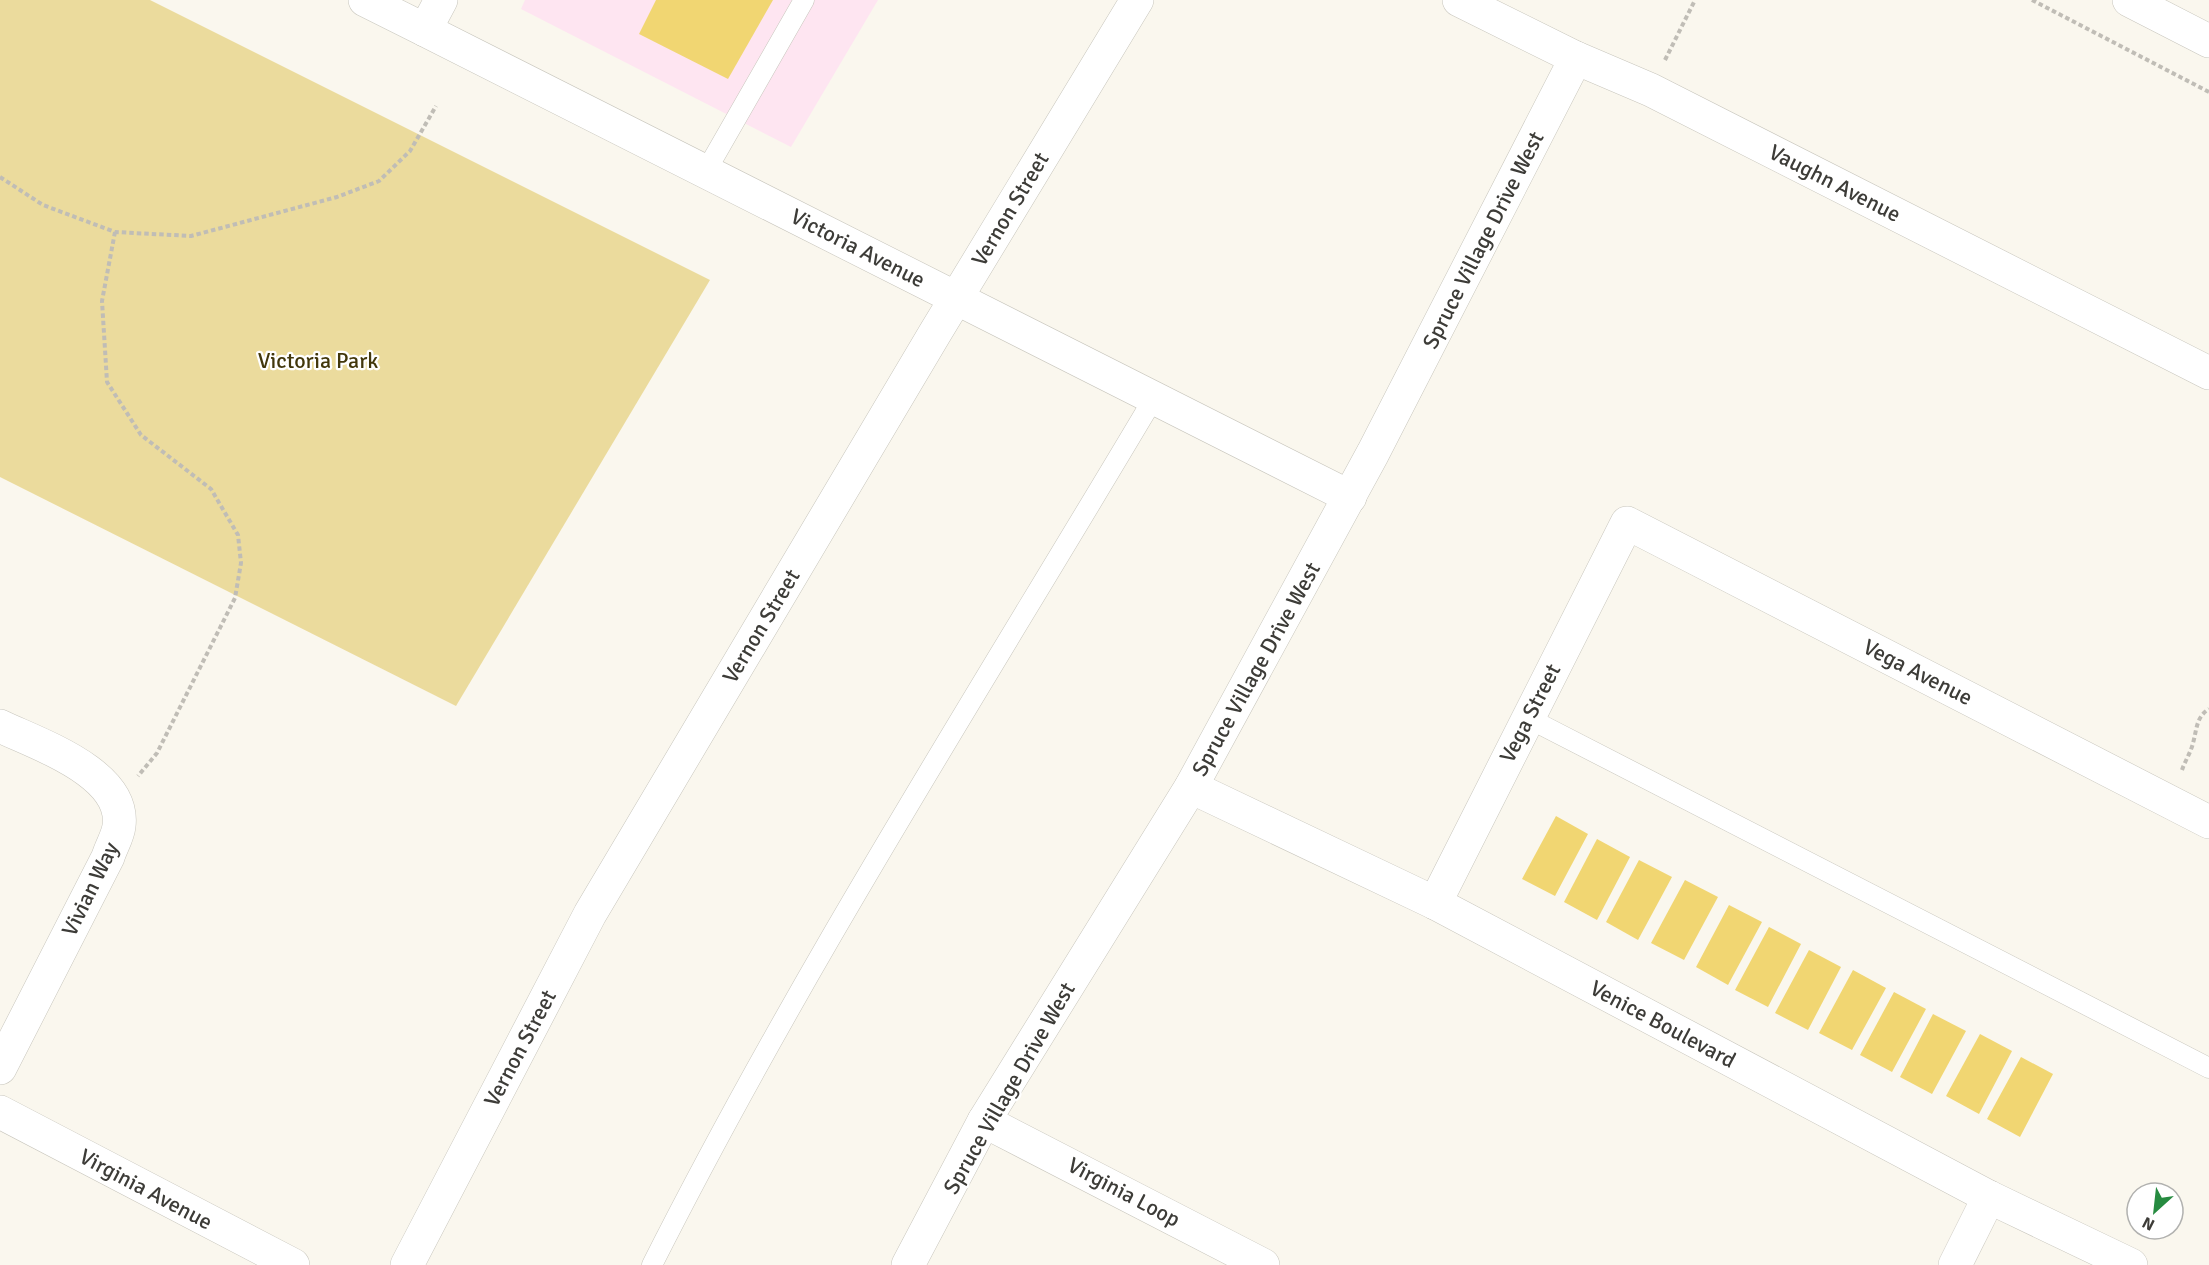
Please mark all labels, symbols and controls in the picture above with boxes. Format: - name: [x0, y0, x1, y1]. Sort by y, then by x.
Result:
- street label: Spruce Village Drive West: [1416, 127, 1550, 353]
- street label: Vaughn Avenue: [1765, 138, 1905, 228]
- street label: Vernon Street: [965, 147, 1055, 271]
- street label: Victoria Avenue: [786, 203, 930, 293]
- park label: Victoria Park: [258, 347, 378, 374]
- street label: Spruce Village Drive West: [1186, 557, 1326, 781]
- street label: Vernon Street: [716, 564, 806, 688]
- street label: Vega Avenue: [1859, 633, 1977, 711]
- street label: Vega Street: [1494, 659, 1567, 767]
- street label: Vivian Way: [56, 837, 125, 940]
- street label: Venice Boulevard: [1586, 974, 1740, 1074]
- street label: Spruce Village Drive West: [937, 977, 1081, 1199]
- street label: Vernon Street: [478, 985, 562, 1111]
- street label: Virginia Avenue: [75, 1143, 217, 1235]
- street label: Virginia Loop: [1063, 1151, 1185, 1233]
- north arrow: [2125, 1181, 2185, 1241]
- text: N: [2139, 1212, 2158, 1235]

